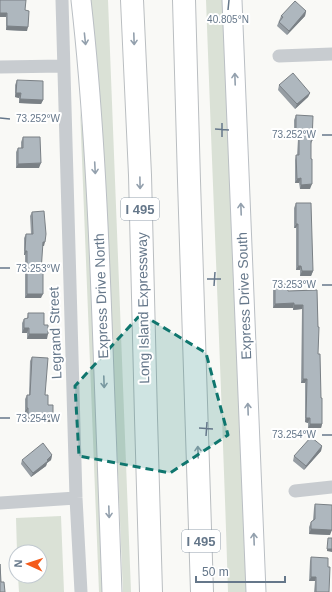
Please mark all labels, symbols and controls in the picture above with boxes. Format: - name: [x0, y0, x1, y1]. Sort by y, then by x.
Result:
- text: 40.805°N: [207, 14, 249, 25]
- one-way arrow: [82, 32, 89, 45]
- one-way arrow: [130, 32, 137, 45]
- one-way arrow: [232, 73, 239, 86]
- text: 73.252°W: [16, 113, 61, 124]
- text: 73.252°W: [272, 129, 317, 140]
- one-way arrow: [91, 161, 98, 174]
- one-way arrow: [136, 176, 144, 189]
- road number: I 495: [121, 198, 159, 220]
- one-way arrow: [237, 203, 244, 216]
- street label: Long Island Expressway: [134, 232, 152, 384]
- street label: Express Drive South: [234, 232, 254, 360]
- street label: Express Drive North: [91, 233, 111, 359]
- text: 73.253°W: [16, 263, 61, 274]
- text: 73.253°W: [272, 279, 317, 290]
- street label: Legrand Street: [45, 286, 65, 380]
- one-way arrow: [101, 375, 108, 388]
- one-way arrow: [245, 403, 252, 416]
- text: 73.254°W: [16, 413, 61, 424]
- text: 73.254°W: [272, 429, 317, 440]
- one-way arrow: [194, 446, 202, 459]
- one-way arrow: [105, 505, 113, 518]
- road number: I 495: [182, 530, 220, 552]
- one-way arrow: [250, 533, 257, 546]
- north arrow: [8, 544, 48, 584]
- scale bar: [196, 558, 285, 584]
- text: N: [12, 559, 24, 568]
- text: 50 m: [202, 565, 229, 579]

